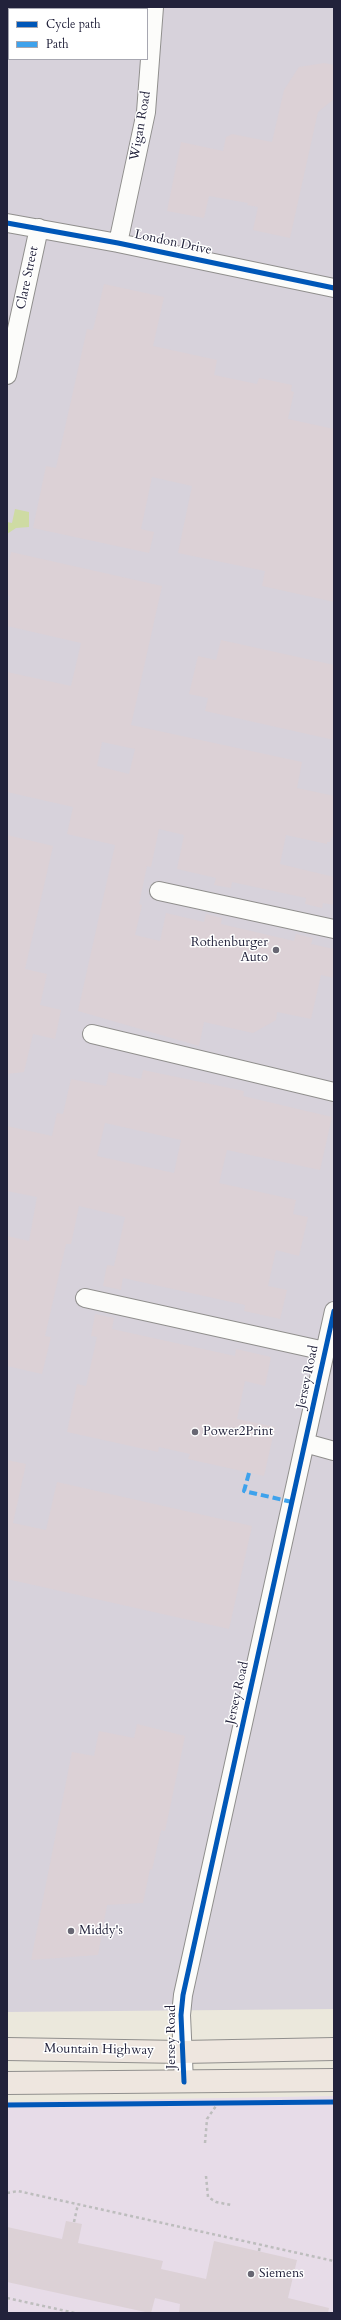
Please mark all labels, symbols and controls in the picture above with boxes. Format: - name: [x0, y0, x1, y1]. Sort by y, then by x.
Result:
- legend: [8, 8, 148, 60]
- text: Cycle path: [46, 16, 101, 32]
- text: Path: [46, 36, 69, 52]
- street label: Wigan Road: [127, 90, 155, 162]
- street label: London Drive: [133, 227, 213, 259]
- street label: Clare Street: [14, 245, 42, 311]
- place label: Rothenburger Auto: [191, 935, 268, 966]
- marker: Rothenburger Auto: [271, 945, 281, 955]
- street label: Jersey Road: [294, 1344, 322, 1410]
- place label: Power2Print: [203, 1424, 273, 1440]
- marker: Power2Print: [190, 1427, 200, 1437]
- street label: Jersey Road: [223, 1660, 253, 1726]
- place label: Middy's: [79, 1923, 123, 1939]
- marker: Middy's: [66, 1926, 76, 1936]
- street label: Jersey Road: [164, 2005, 180, 2069]
- street label: Mountain Highway: [44, 2041, 154, 2059]
- place label: Siemens: [259, 2266, 304, 2282]
- marker: Siemens: [246, 2269, 256, 2279]

